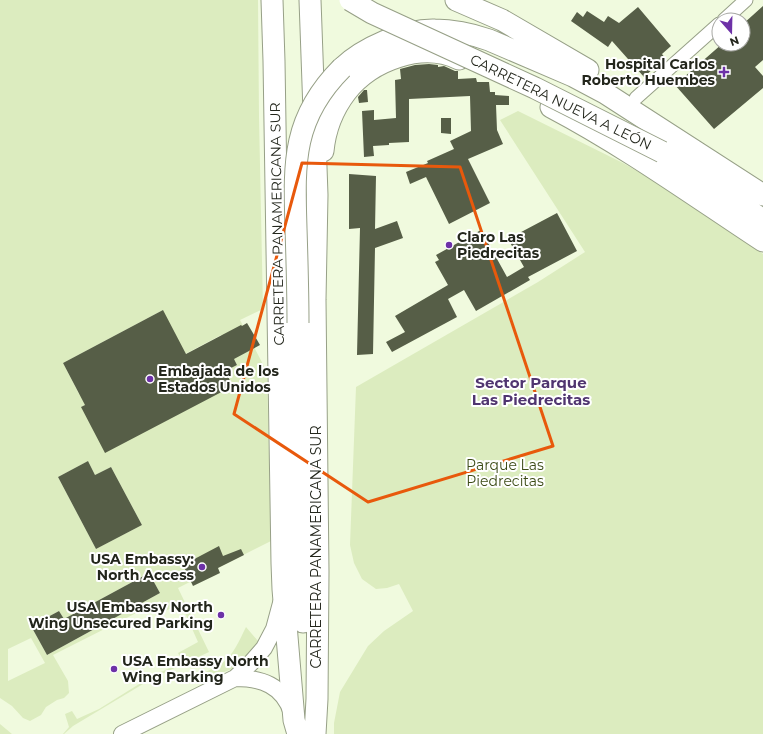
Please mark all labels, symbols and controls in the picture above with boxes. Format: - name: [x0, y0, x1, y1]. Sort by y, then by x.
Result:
- north arrow: [711, 12, 751, 52]
- text: N: [728, 33, 741, 49]
- street label: CARRETERA NUEVA A LEÓN: [467, 50, 655, 154]
- place label: Hospital Carlos Roberto Huembes: [581, 55, 716, 89]
- marker: Hospital Carlos Roberto Huembes: [718, 66, 730, 78]
- street label: CARRETERA PANAMERICANA SUR: [266, 102, 288, 346]
- place label: Claro Las Piedrecitas: [457, 228, 540, 262]
- marker: Claro Las Piedrecitas: [444, 240, 454, 250]
- place label: Embajada de los Estados Unidos: [158, 362, 279, 396]
- district label: Sector Parque Las Piedrecitas: [472, 373, 590, 409]
- marker: Embajada de los Estados Unidos: [145, 374, 155, 384]
- street label: CARRETERA PANAMERICANA SUR: [307, 425, 325, 669]
- park label: Parque Las Piedrecitas: [466, 456, 544, 490]
- place label: USA Embassy: North Access: [90, 550, 195, 584]
- marker: USA Embassy: North Access: [197, 562, 207, 572]
- place label: USA Embassy North Wing Unsecured Parking: [28, 598, 213, 632]
- marker: USA Embassy North Wing Unsecured Parking: [216, 610, 226, 620]
- place label: USA Embassy North Wing Parking: [122, 652, 269, 686]
- marker: USA Embassy North Wing Parking: [109, 664, 119, 674]

